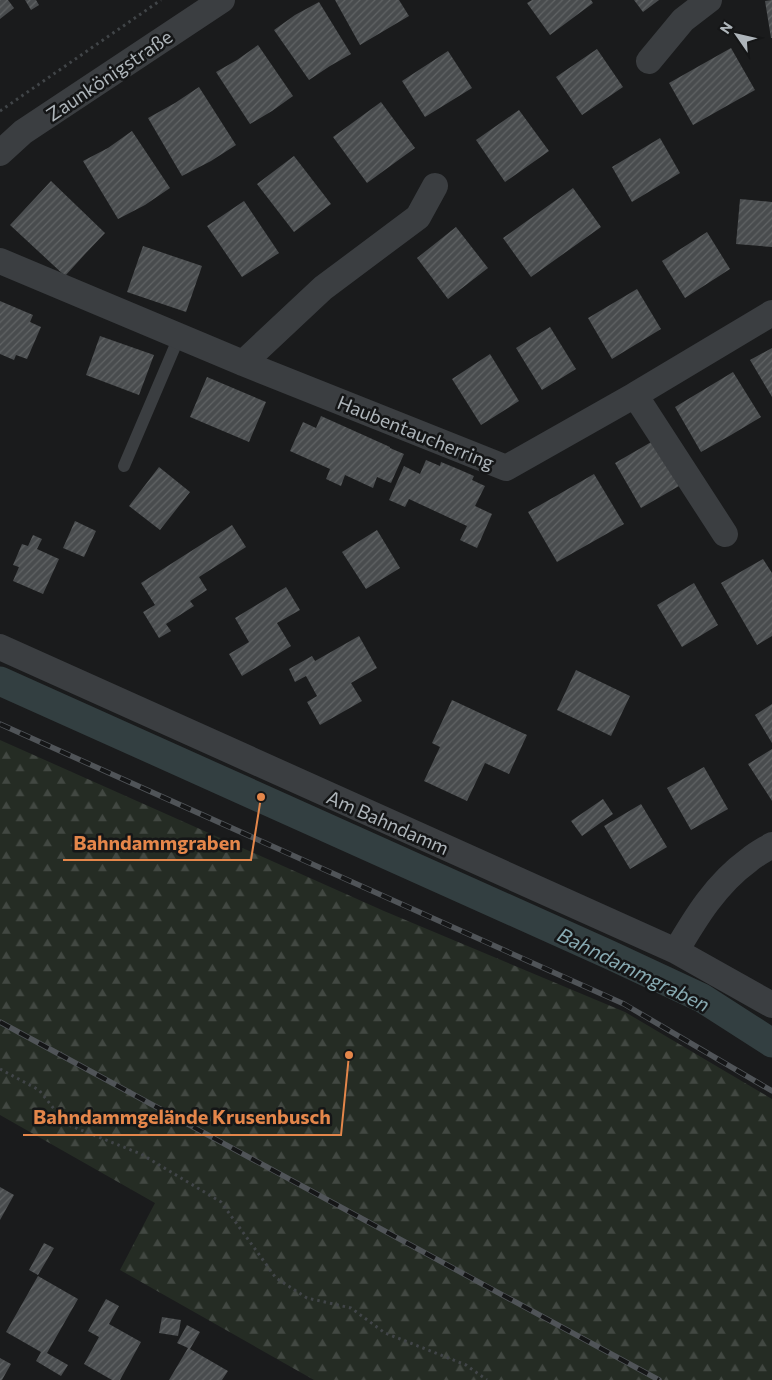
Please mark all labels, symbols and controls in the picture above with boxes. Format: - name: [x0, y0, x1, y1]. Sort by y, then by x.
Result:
- north arrow: [712, 10, 762, 60]
- text: N: [716, 18, 736, 37]
- street label: Zaunkönigstraße: [42, 24, 176, 126]
- street label: Haubentaucherring: [334, 390, 498, 474]
- street label: Am Bahndamm: [323, 785, 453, 859]
- callout: Bahndammgraben: [63, 825, 251, 860]
- text: Bahndammgraben: [73, 830, 241, 854]
- water label: Bahndammgraben: [554, 922, 714, 1016]
- callout: Bahndammgelände Krusenbusch: [23, 1100, 341, 1135]
- text: Bahndammgelände Krusenbusch: [33, 1104, 331, 1128]

